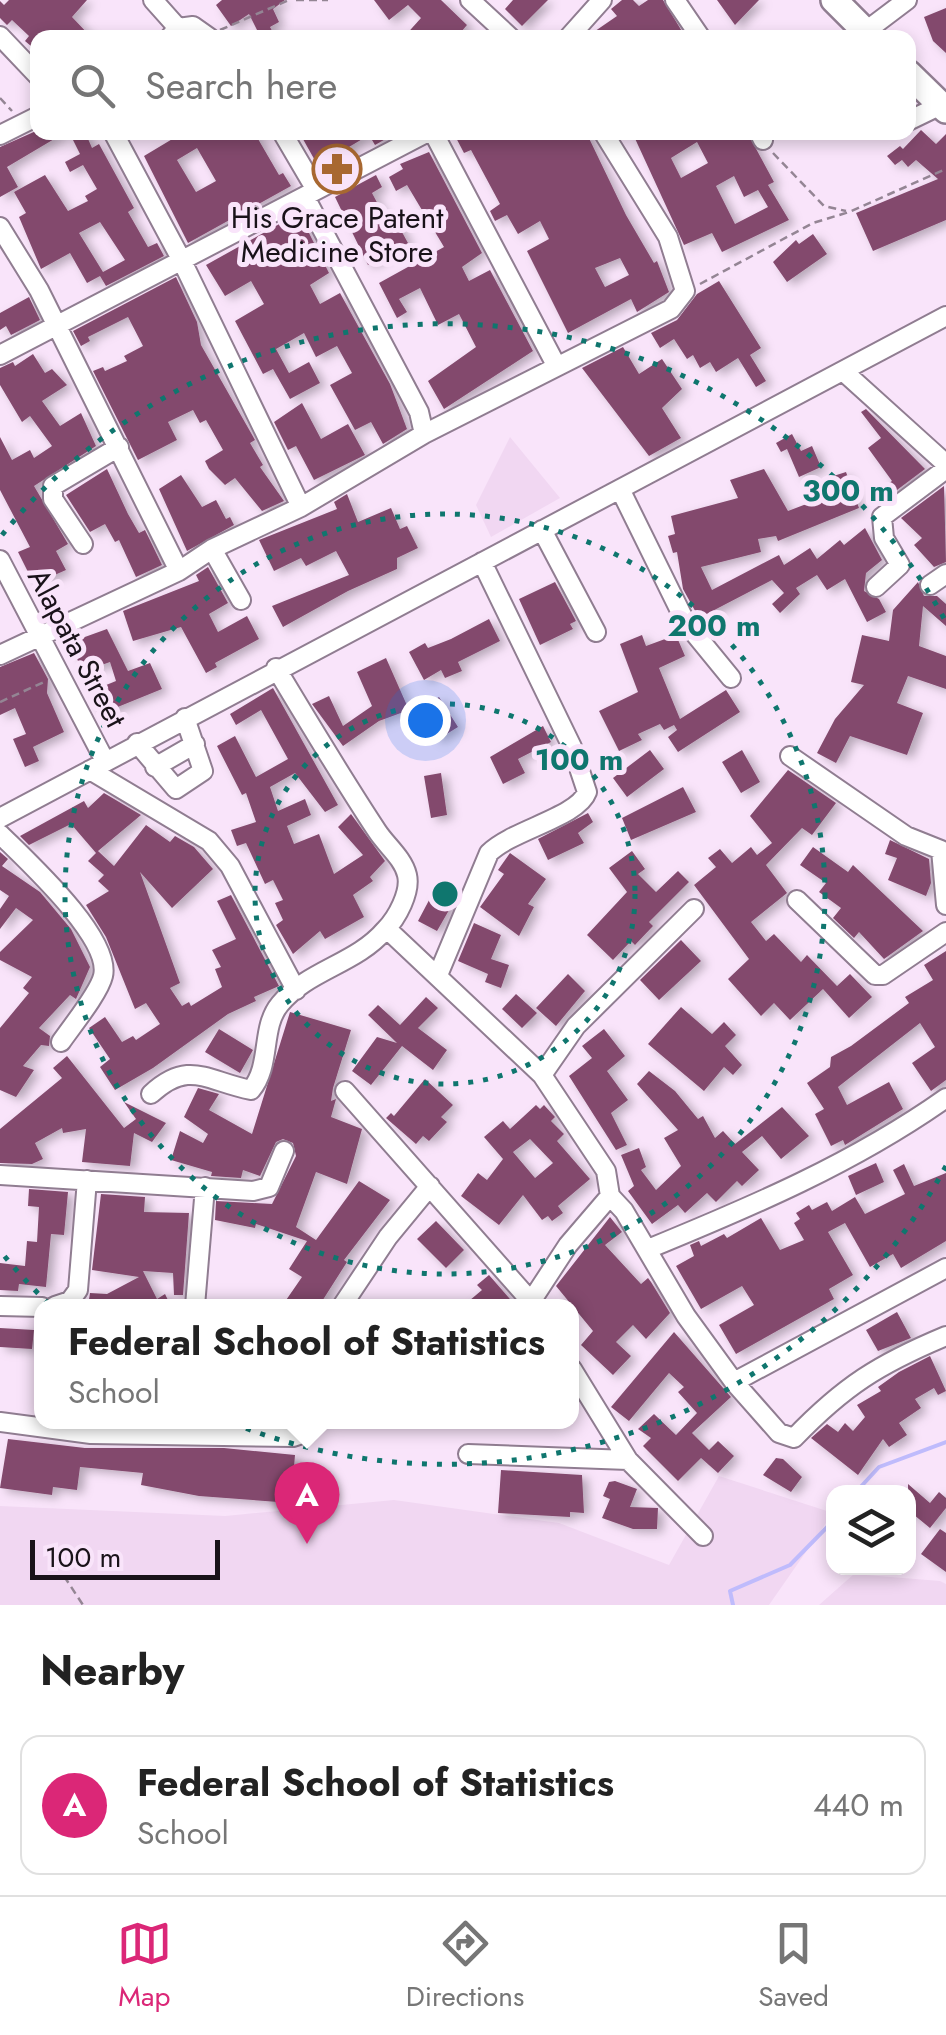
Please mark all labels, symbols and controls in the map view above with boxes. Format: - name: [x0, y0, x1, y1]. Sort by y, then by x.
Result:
- search box: [30, 30, 916, 140]
- icon: search: [65, 58, 120, 113]
- text: Search here: [145, 58, 337, 113]
- pharmacy icon: His Grace Patent Medicine Store: [311, 143, 363, 195]
- place label: His Grace Patent Medicine Store: [231, 196, 444, 273]
- text: 300 m: [802, 469, 894, 512]
- street label: Alapata Street: [17, 560, 138, 736]
- text: 200 m: [668, 604, 761, 647]
- your location: [400, 695, 451, 746]
- text: 100 m: [535, 738, 623, 781]
- centre of rings: [427, 876, 463, 912]
- popup: [34, 1299, 579, 1429]
- text: Federal School of Statistics: [68, 1314, 545, 1369]
- text: School: [68, 1369, 160, 1415]
- pin: A: [274, 1462, 340, 1544]
- map controls: [826, 1485, 916, 1575]
- button: layers: [826, 1485, 916, 1575]
- scale bar: [30, 1535, 220, 1580]
- text: 100 m: [45, 1537, 121, 1578]
- text: Nearby: [40, 1640, 184, 1701]
- text: Federal School of Statistics: [137, 1755, 614, 1810]
- text: A: [63, 1782, 86, 1828]
- text: 440 m: [813, 1782, 904, 1828]
- text: School: [137, 1810, 229, 1856]
- tab: Map: [117, 1916, 172, 2017]
- tab: Directions: [406, 1916, 524, 2017]
- tab: Saved: [758, 1916, 829, 2017]

